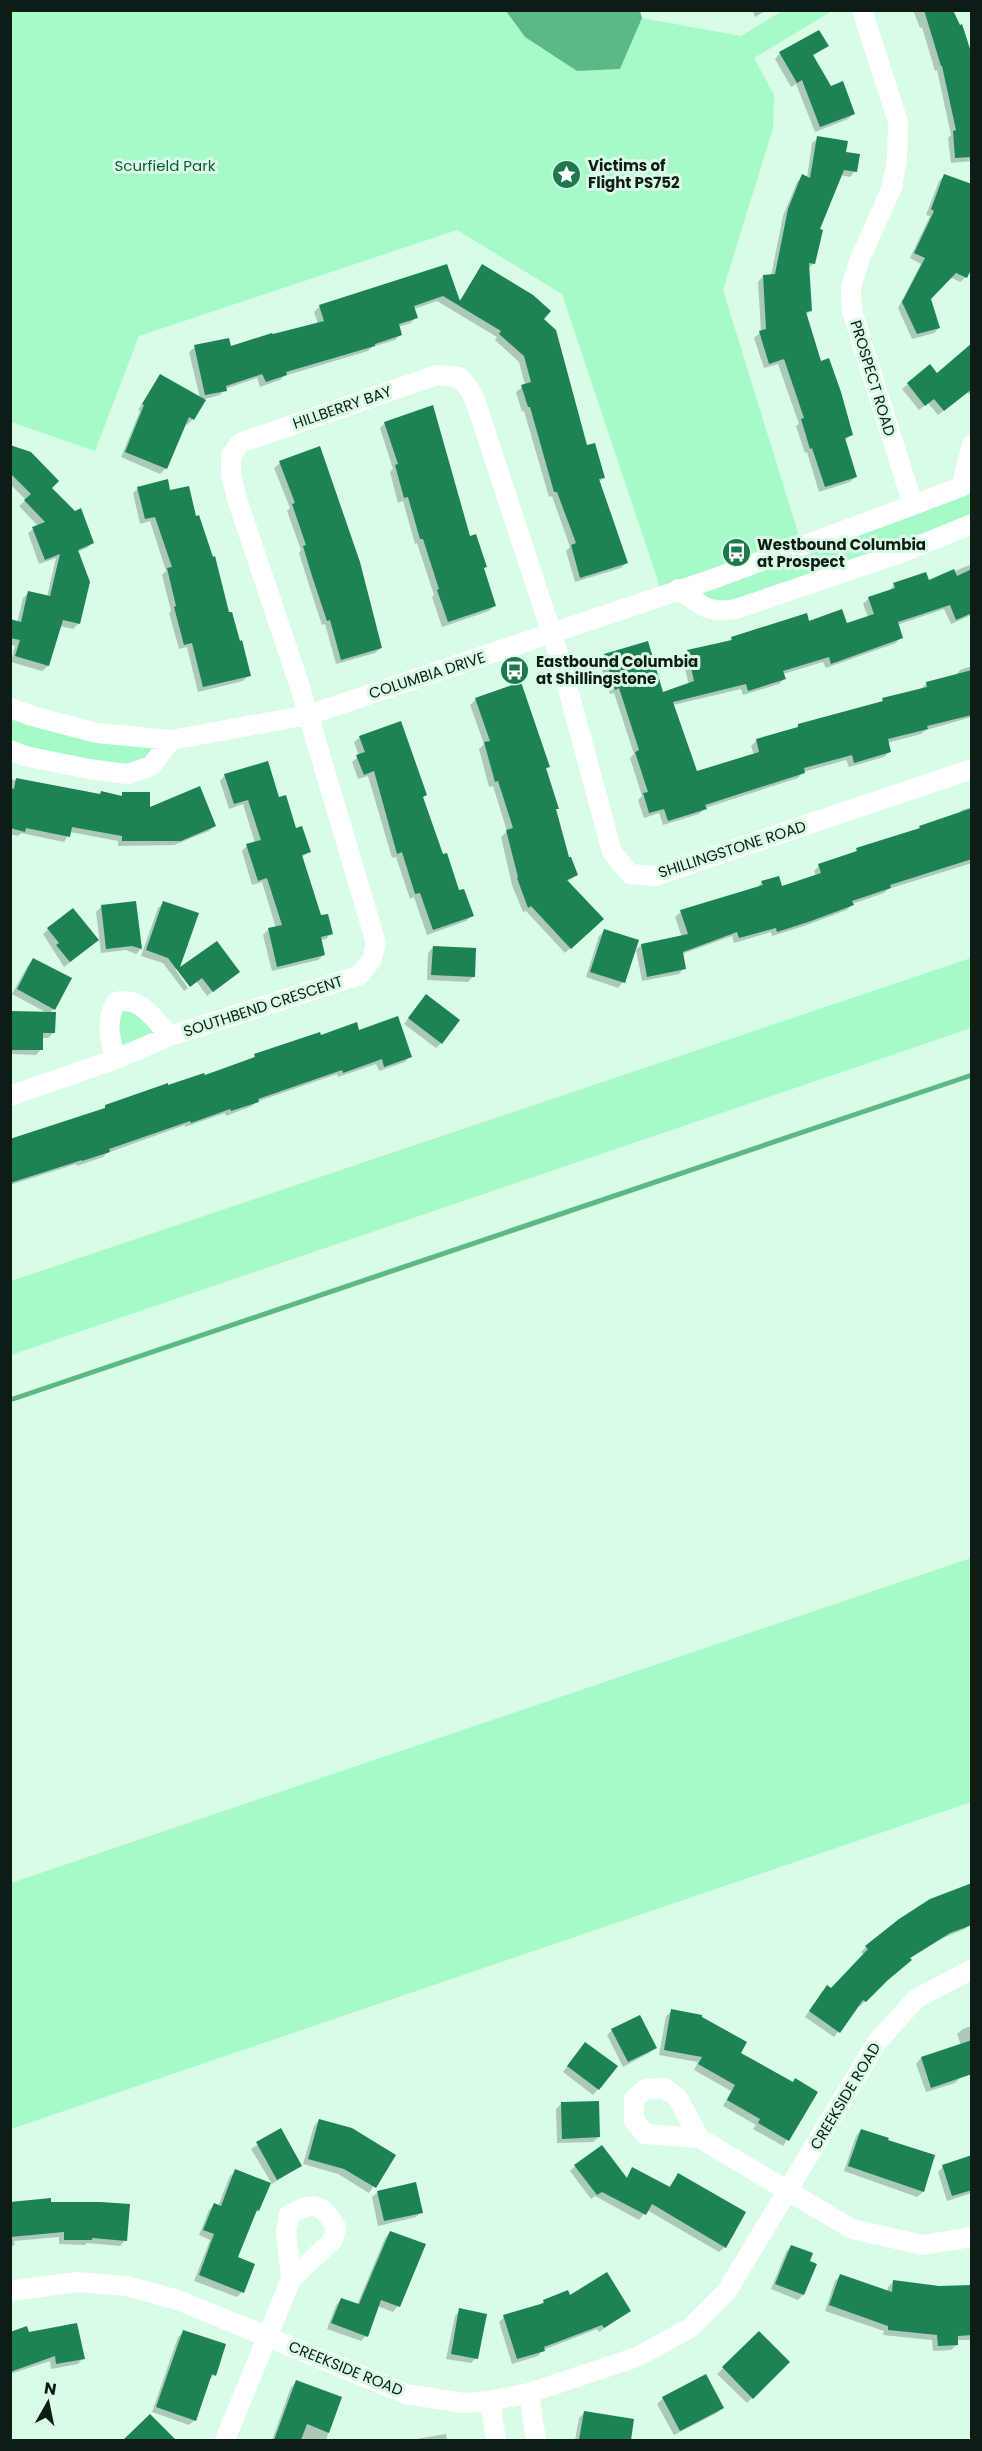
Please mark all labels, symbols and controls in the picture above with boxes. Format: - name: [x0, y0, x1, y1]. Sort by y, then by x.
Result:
- park label: Scurfield Park: [114, 155, 216, 176]
- place label: Victims of Flight PS752: [588, 155, 680, 193]
- place icon: Victims of Flight PS752: [551, 158, 583, 190]
- street label: PROSPECT ROAD: [845, 317, 901, 439]
- street label: HILLBERRY BAY: [290, 380, 394, 434]
- place label: Westbound Columbia at Prospect: [757, 534, 926, 572]
- bus stop icon: Westbound Columbia at Prospect: [720, 537, 752, 569]
- street label: COLUMBIA DRIVE: [366, 646, 488, 704]
- place label: Eastbound Columbia at Shillingstone: [536, 651, 698, 689]
- bus stop icon: Eastbound Columbia at Shillingstone: [499, 654, 531, 686]
- street label: SHILLINGSTONE ROAD: [655, 815, 809, 883]
- street label: SOUTHBEND CRESCENT: [181, 970, 345, 1042]
- street label: CREEKSIDE ROAD: [805, 2039, 885, 2153]
- street label: CREEKSIDE ROAD: [286, 2336, 406, 2400]
- north arrow: [18, 2373, 78, 2433]
- text: N: [43, 2376, 58, 2401]

